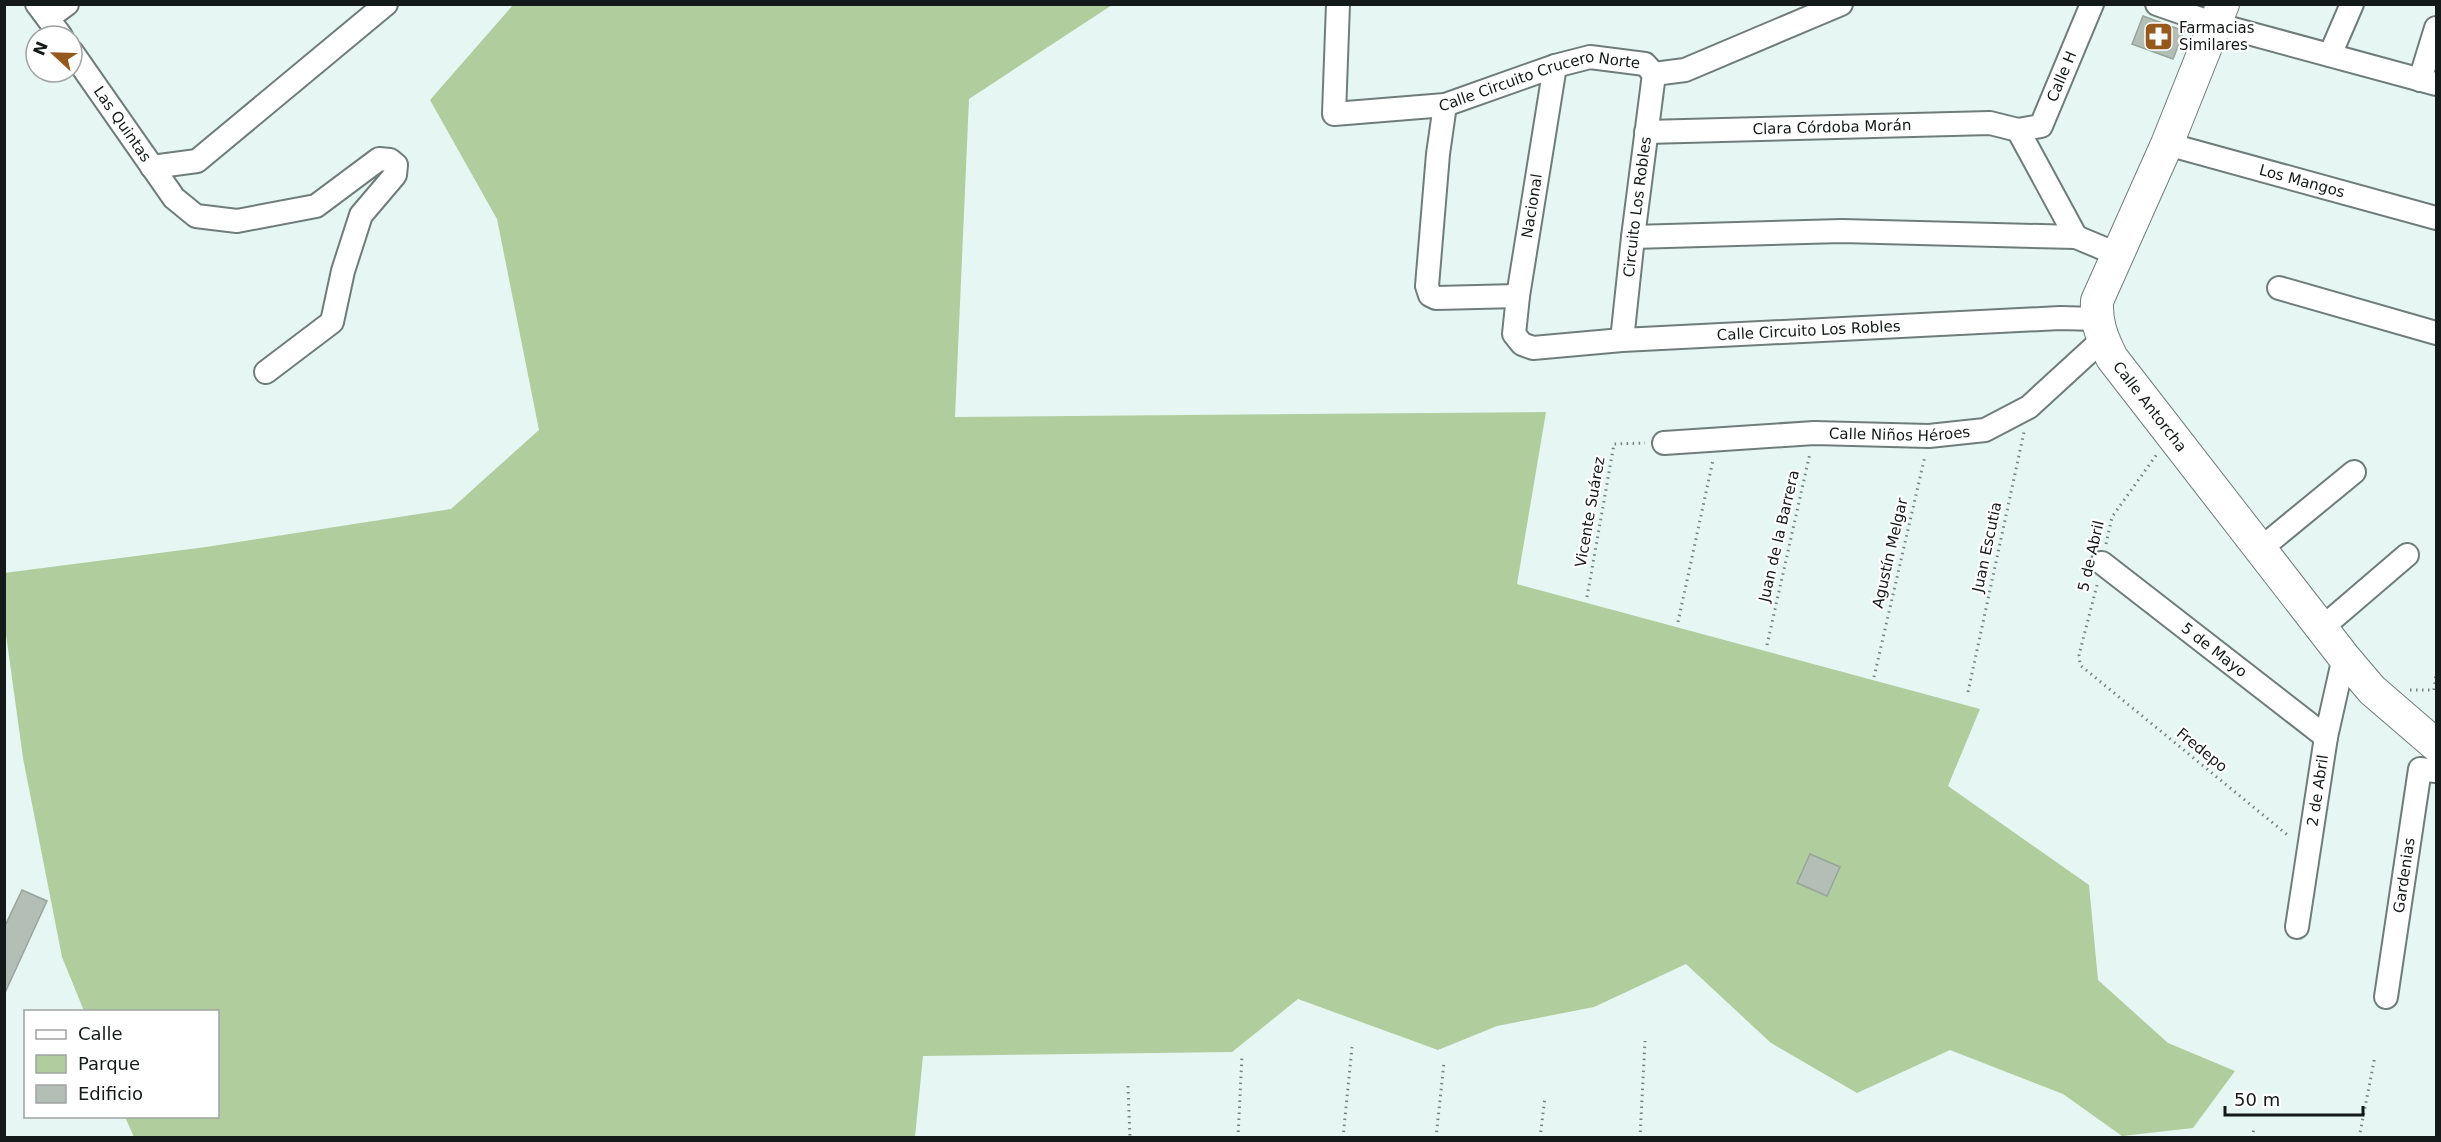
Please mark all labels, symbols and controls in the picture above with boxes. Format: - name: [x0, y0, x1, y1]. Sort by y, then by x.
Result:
- place label: Farmacias Similares: [2179, 19, 2255, 54]
- pharmacy icon: Farmacias Similares: [2142, 21, 2174, 53]
- north arrow: [24, 24, 84, 84]
- text: N: [29, 39, 52, 58]
- street label: Calle Circuito Crucero Norte: [1438, 47, 1641, 114]
- street label: Calle H: [2043, 48, 2080, 105]
- street label: Las Quintas: [90, 83, 155, 166]
- street label: Clara Córdoba Morán: [1752, 116, 1912, 138]
- street label: Circuito Los Robles: [1620, 135, 1655, 278]
- street label: Los Mangos: [2257, 161, 2347, 202]
- street label: Nacional: [1518, 173, 1546, 239]
- street label: Calle Circuito Los Robles: [1716, 317, 1901, 344]
- street label: Calle Antorcha: [2109, 358, 2191, 456]
- street label: Calle Niños Héroes: [1829, 423, 1971, 445]
- street label: Vicente Suárez: [1571, 455, 1609, 569]
- street label: Juan de la Barrera: [1755, 468, 1803, 605]
- street label: Agustín Melgar: [1869, 495, 1912, 610]
- street label: Juan Escutia: [1968, 500, 2005, 595]
- street label: 5 de Abril: [2074, 519, 2108, 593]
- street label: 5 de Mayo: [2178, 619, 2251, 681]
- street label: Fredepo: [2173, 724, 2231, 776]
- street label: 2 de Abril: [2303, 754, 2332, 828]
- street label: Gardenias: [2390, 836, 2419, 914]
- legend: [24, 1010, 219, 1118]
- text: Calle: [78, 1023, 123, 1044]
- text: Parque: [78, 1053, 140, 1074]
- scale bar: [2225, 1079, 2363, 1117]
- text: Edificio: [78, 1083, 143, 1104]
- text: 50 m: [2234, 1089, 2280, 1110]

